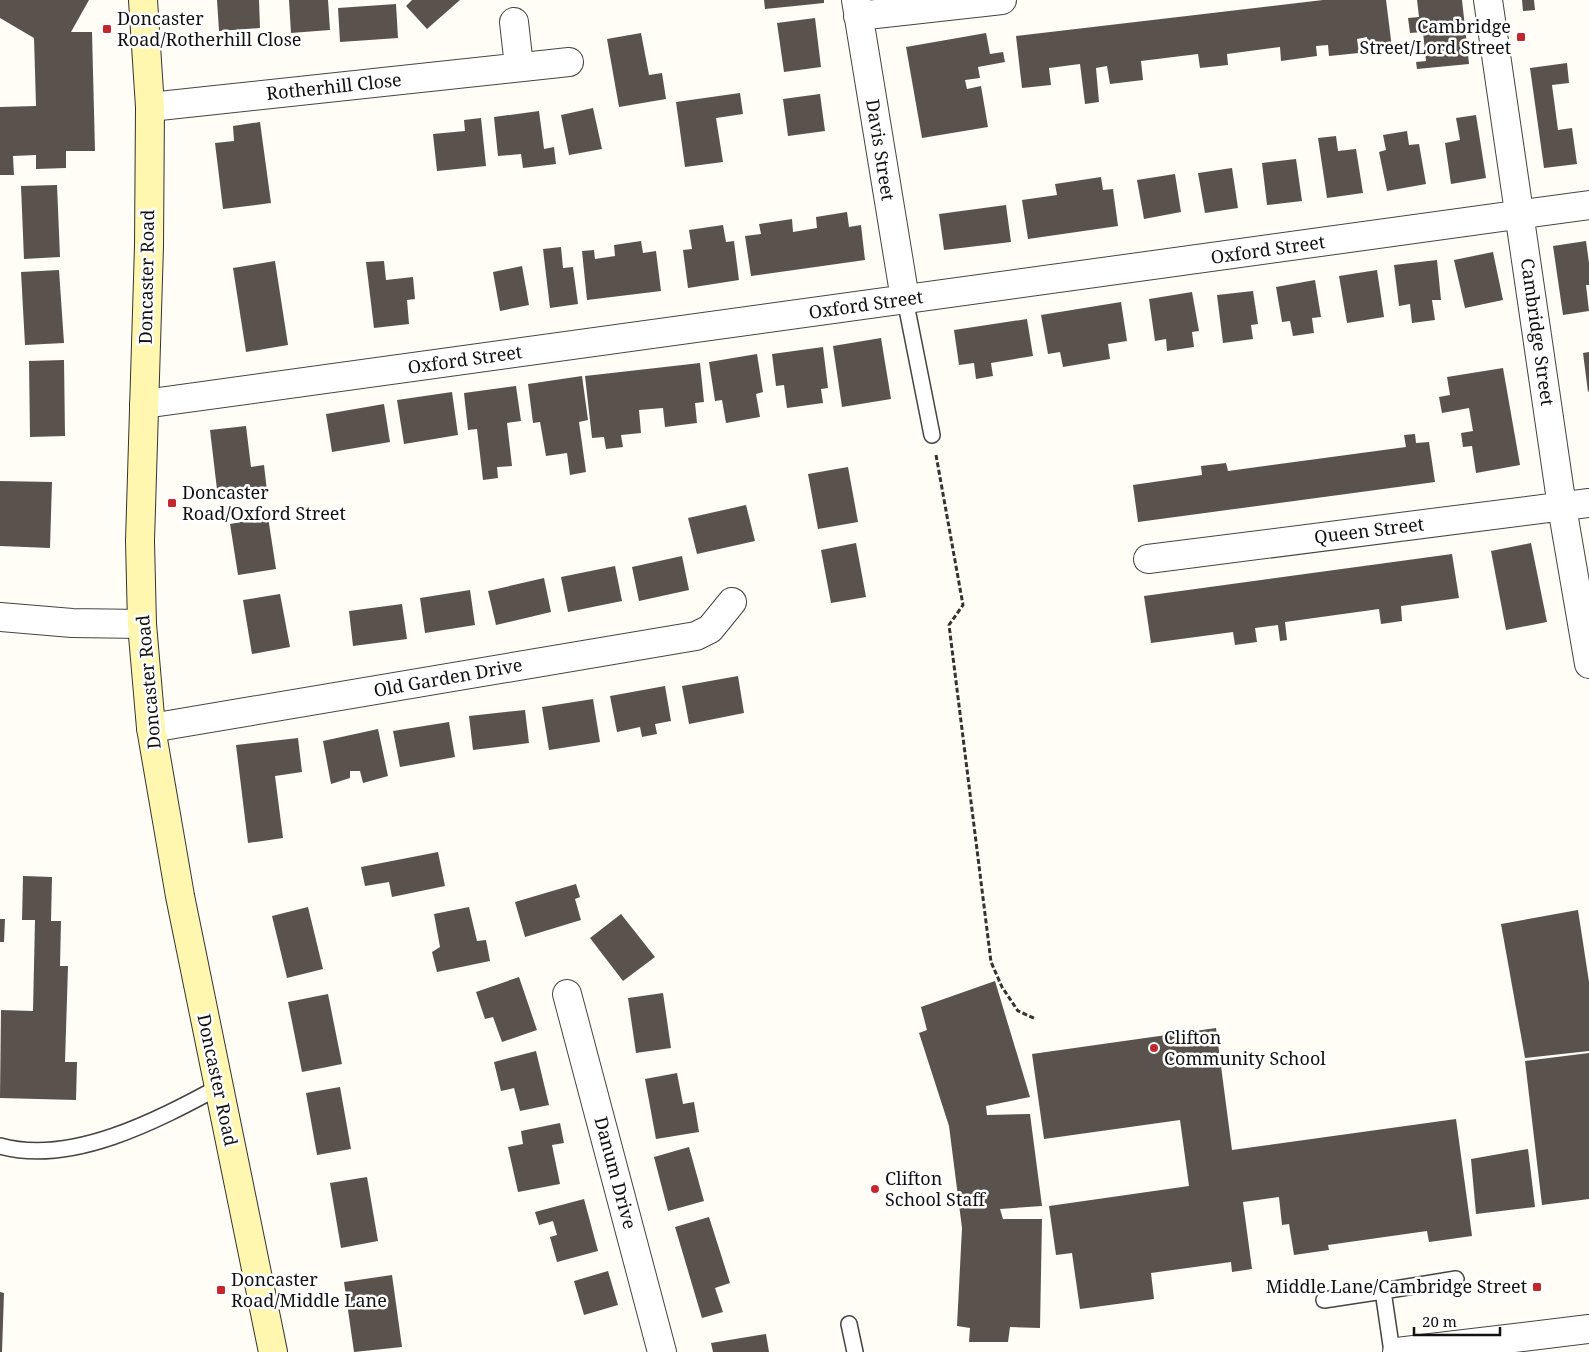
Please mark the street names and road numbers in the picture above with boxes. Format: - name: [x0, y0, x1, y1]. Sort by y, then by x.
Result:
- street label: Rotherhill Close: [265, 67, 403, 105]
- street label: Davis Street: [861, 97, 901, 202]
- street label: Doncaster Road: [133, 209, 159, 345]
- street label: Oxford Street: [1209, 229, 1327, 269]
- street label: Cambridge Street: [1516, 257, 1560, 407]
- street label: Oxford Street: [807, 284, 925, 324]
- street label: Oxford Street: [406, 339, 524, 379]
- street label: Queen Street: [1313, 511, 1425, 549]
- street label: Doncaster Road: [130, 614, 166, 750]
- street label: Old Garden Drive: [372, 652, 524, 702]
- street label: Doncaster Road: [192, 1011, 244, 1148]
- street label: Danum Drive: [589, 1114, 642, 1232]

